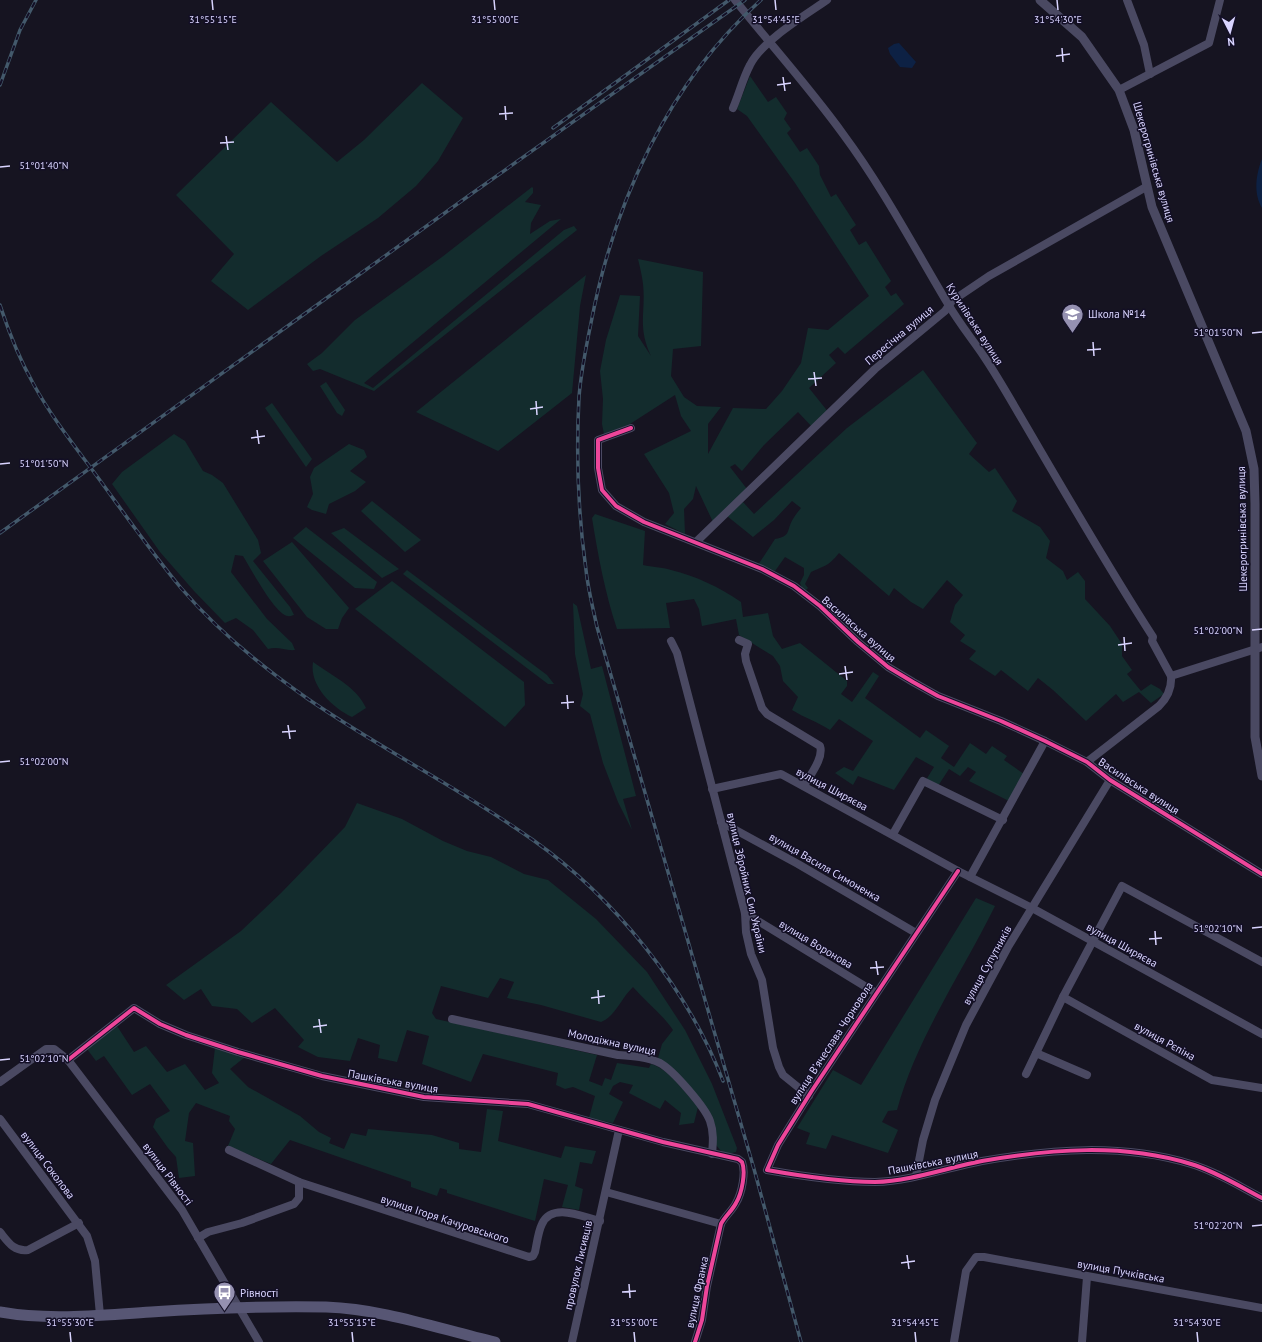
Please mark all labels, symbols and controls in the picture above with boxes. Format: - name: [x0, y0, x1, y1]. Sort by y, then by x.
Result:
- north arrow: [1210, 12, 1250, 52]
- text: 31°55'15"E: [189, 13, 237, 26]
- text: 31°55'00"E: [471, 13, 519, 26]
- text: 31°54'45"E: [752, 13, 800, 26]
- text: 31°54'30"E: [1034, 13, 1082, 26]
- text: N: [1227, 35, 1235, 49]
- street label: Шекерогринівська вулиця: [1130, 100, 1178, 224]
- text: 51°01'40"N: [19, 159, 69, 172]
- street label: Курилівська вулиця: [943, 280, 1007, 368]
- school or university icon: Школа №14: [1059, 301, 1085, 334]
- street label: Пересічна вулиця: [862, 302, 936, 368]
- place label: Школа №14: [1088, 307, 1146, 321]
- text: 51°01'50"N: [1193, 326, 1243, 339]
- text: 51°01'50"N: [19, 457, 69, 470]
- street label: Шекерогринівська вулиця: [1234, 466, 1250, 592]
- street label: Василівська вулиця: [819, 593, 899, 665]
- text: 51°02'00"N: [1193, 624, 1243, 637]
- text: 51°02'00"N: [19, 755, 69, 768]
- street label: Василівська вулиця: [1096, 755, 1182, 817]
- street label: вулиця Ширяєва: [794, 764, 870, 814]
- street label: вулиця Збройних Сил України: [724, 811, 770, 955]
- street label: вулиця Василя Симоненка: [767, 829, 883, 905]
- street label: вулиця Воронова: [777, 917, 855, 971]
- street label: вулиця Ширяєва: [1084, 920, 1160, 970]
- text: 51°02'10"N: [1193, 922, 1243, 935]
- street label: вулиця Супутників: [959, 923, 1015, 1007]
- street label: вулиця Вʼячеслава Чорновола: [786, 979, 876, 1107]
- street label: вулиця Рєпіна: [1132, 1019, 1198, 1063]
- street label: Молодіжна вулиця: [567, 1026, 657, 1058]
- text: 51°02'10"N: [19, 1052, 69, 1065]
- street label: Пашківська вулиця: [347, 1066, 439, 1096]
- street label: вулиця Соколова: [18, 1128, 78, 1202]
- street label: вулиця Рівності: [140, 1140, 196, 1208]
- street label: Пашківська вулиця: [887, 1146, 979, 1178]
- street label: вулиця Ігоря Качуровського: [379, 1192, 511, 1246]
- street label: провулок Лисивців: [561, 1219, 595, 1311]
- text: 51°02'20"N: [1193, 1219, 1243, 1232]
- street label: вулиця Франка: [683, 1255, 711, 1329]
- street label: вулиця Пучківська: [1076, 1256, 1166, 1286]
- bus stop icon: Рівності: [212, 1280, 238, 1313]
- place label: Рівності: [240, 1286, 279, 1300]
- text: 31°55'30"E: [46, 1316, 94, 1329]
- text: 31°55'15"E: [328, 1316, 376, 1329]
- text: 31°55'00"E: [610, 1316, 658, 1329]
- text: 31°54'45"E: [891, 1316, 939, 1329]
- text: 31°54'30"E: [1173, 1316, 1221, 1329]

